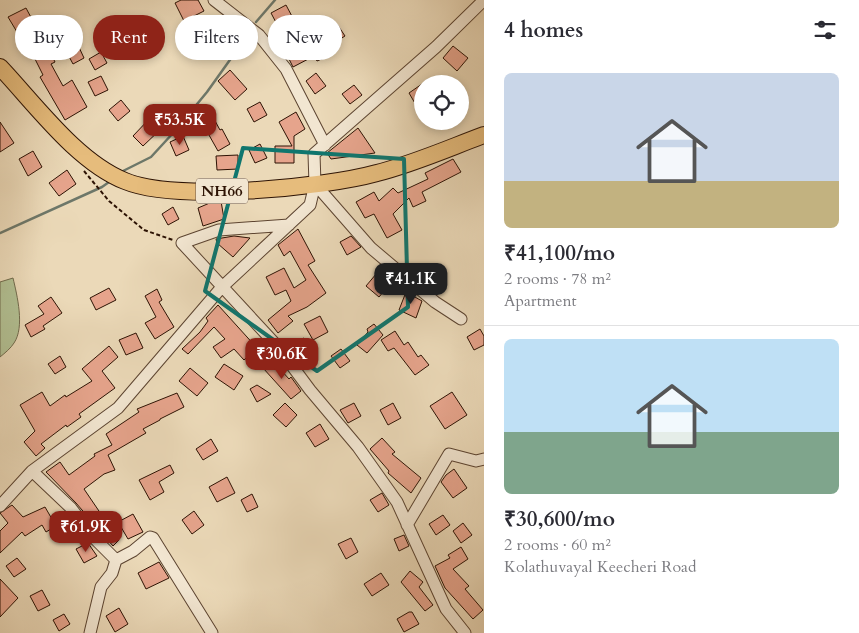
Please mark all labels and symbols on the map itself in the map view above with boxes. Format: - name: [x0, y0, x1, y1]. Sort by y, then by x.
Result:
- pin: ₹53.5K: [139, 104, 221, 146]
- road number: NH66: [196, 178, 248, 204]
- pin: ₹41.1K: [370, 262, 452, 305]
- pin: ₹30.6K: [241, 338, 323, 380]
- pin: ₹61.9K: [45, 510, 127, 553]

